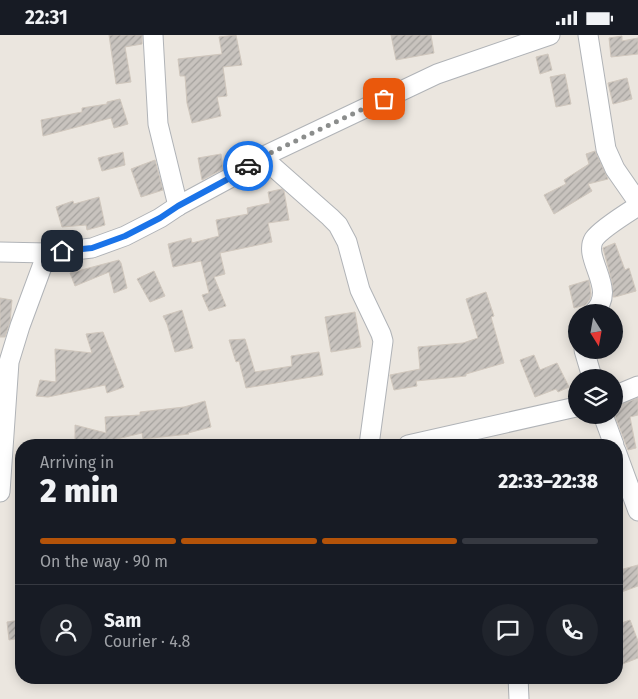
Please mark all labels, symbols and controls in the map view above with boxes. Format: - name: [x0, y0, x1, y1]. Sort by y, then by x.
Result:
- text: 22:31: [25, 6, 68, 29]
- pin: [363, 78, 405, 120]
- icon: bag: [370, 85, 398, 113]
- courier: [223, 141, 273, 191]
- icon: car: [234, 152, 262, 180]
- pin: [41, 230, 83, 272]
- icon: home: [48, 237, 76, 265]
- north arrow: [568, 304, 622, 359]
- map controls: [568, 304, 623, 424]
- button: layers: [568, 369, 623, 424]
- text: Arriving in: [40, 453, 114, 472]
- text: 22:33–22:38: [498, 470, 598, 493]
- text: 2 min: [40, 472, 118, 510]
- text: On the way · 90 m: [40, 552, 168, 571]
- button: person: [40, 604, 92, 656]
- button: chat: [482, 604, 534, 656]
- button: phone: [546, 604, 598, 656]
- text: Sam: [104, 609, 141, 632]
- text: Courier · 4.8: [104, 632, 190, 651]

